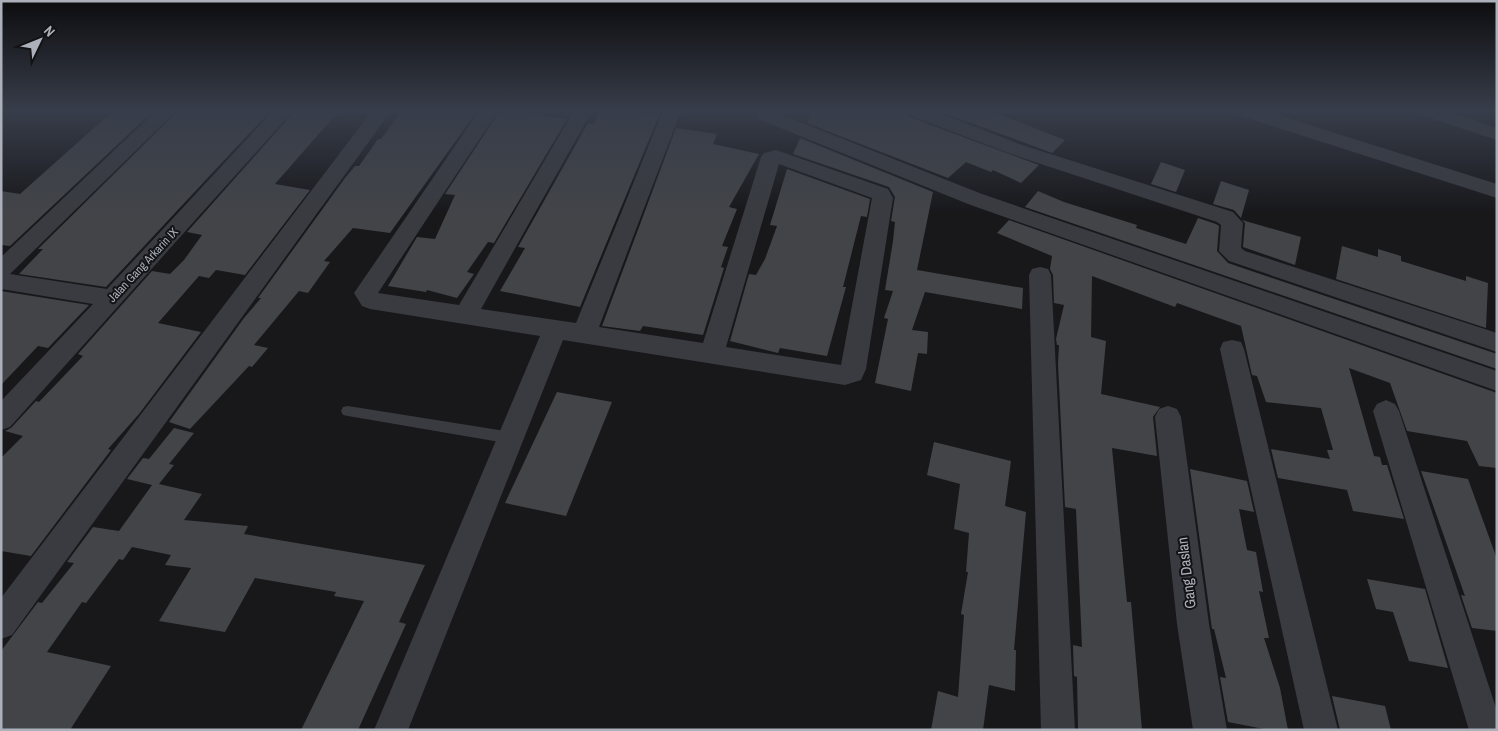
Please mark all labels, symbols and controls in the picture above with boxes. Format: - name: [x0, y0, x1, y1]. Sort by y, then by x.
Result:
- north arrow: [15, 15, 65, 65]
- text: N: [40, 22, 59, 40]
- street label: Jalan Gang Arkarin IX: [104, 224, 182, 306]
- street label: Gang Daslan: [1171, 536, 1201, 610]

